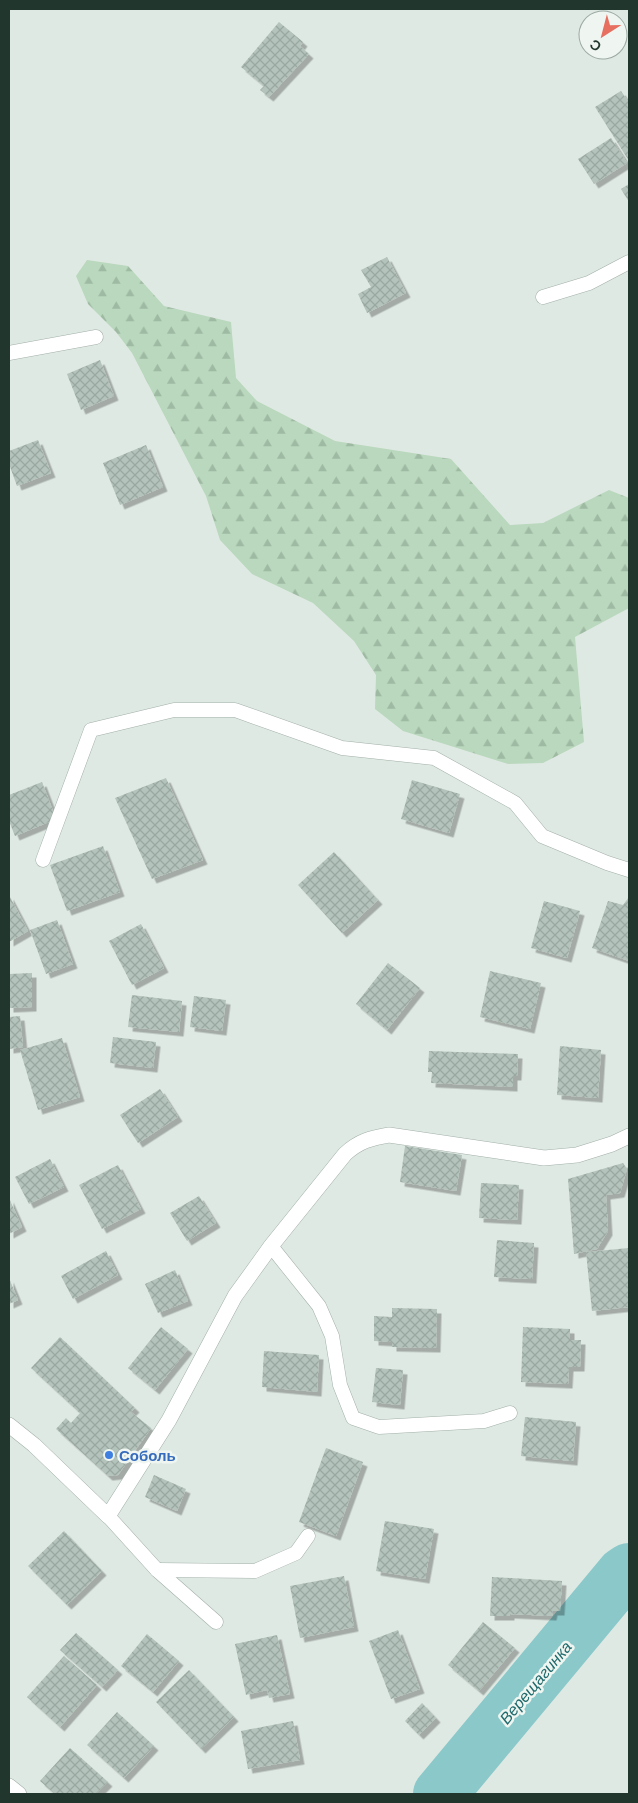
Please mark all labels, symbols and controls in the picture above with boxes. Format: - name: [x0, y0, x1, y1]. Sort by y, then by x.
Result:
- north arrow: [578, 10, 628, 60]
- text: С: [586, 36, 604, 56]
- place label: Соболь: [119, 1446, 176, 1464]
- marker: Соболь: [103, 1449, 115, 1461]
- water label: Верещагинка: [495, 1637, 575, 1727]

